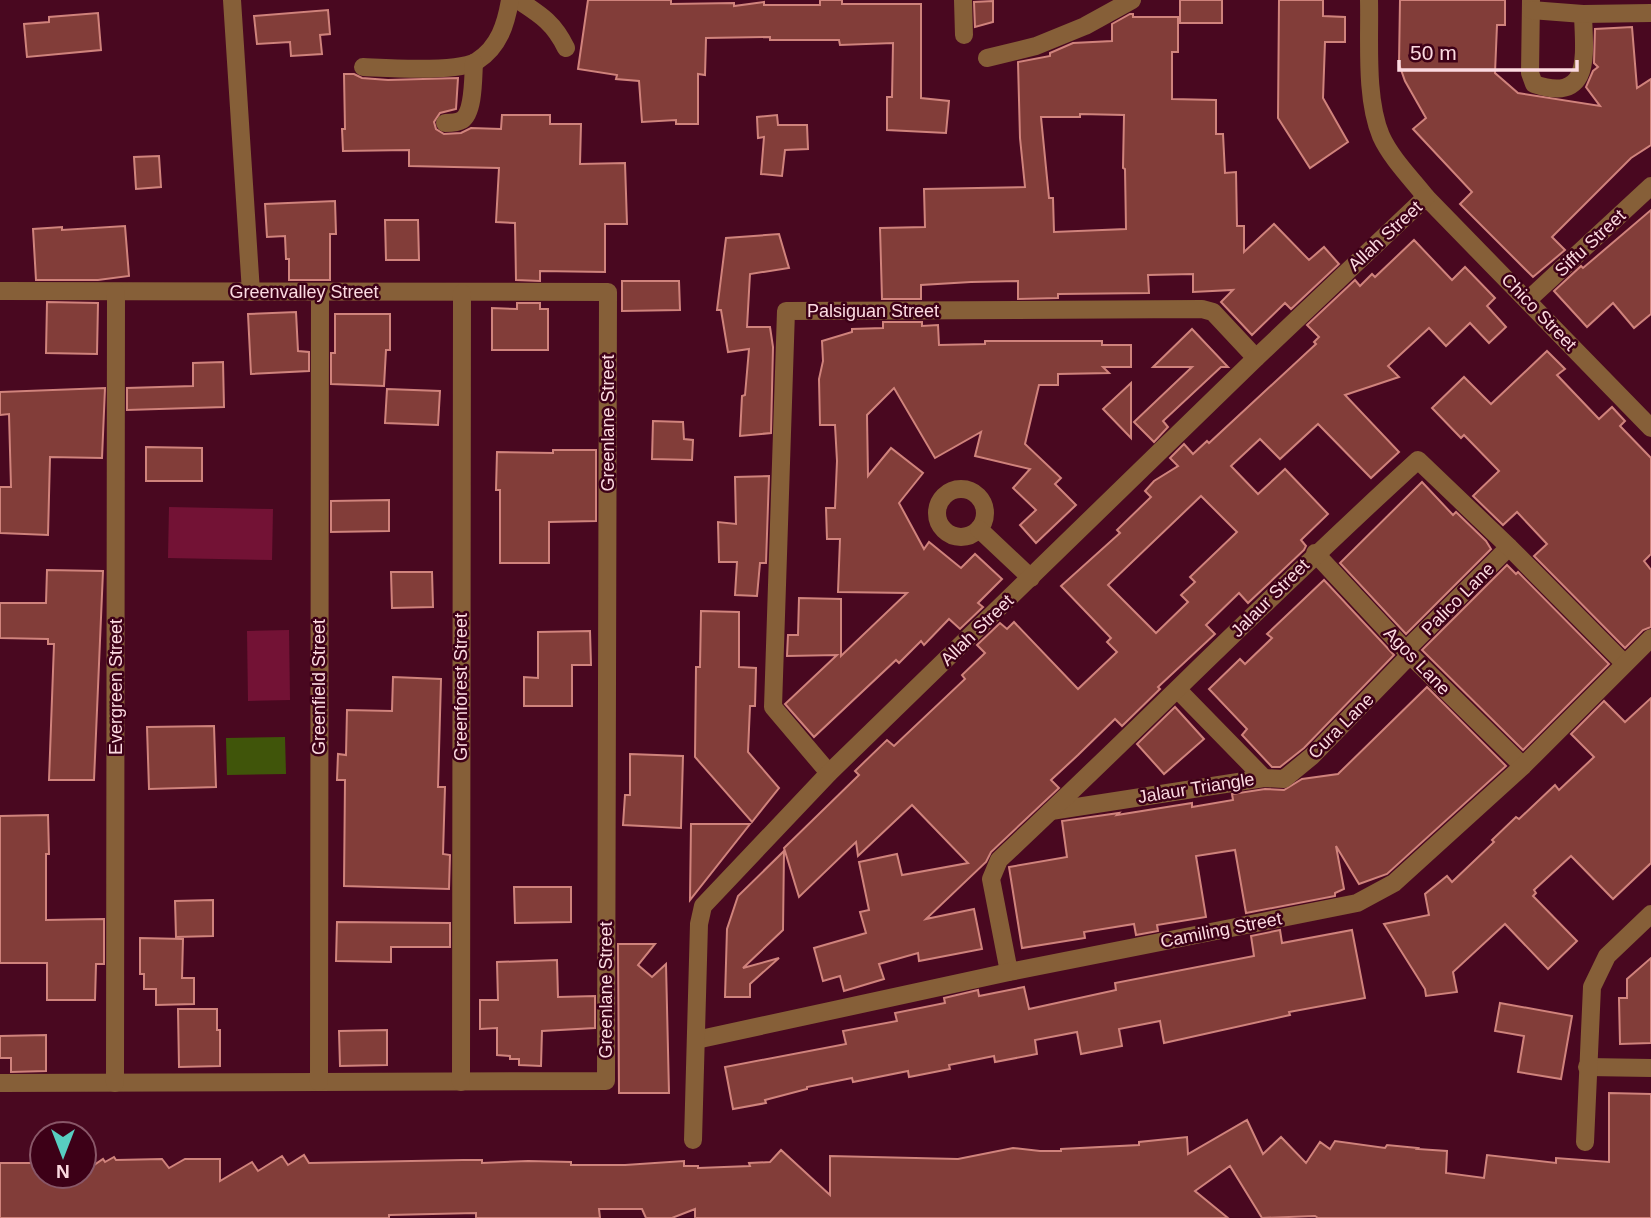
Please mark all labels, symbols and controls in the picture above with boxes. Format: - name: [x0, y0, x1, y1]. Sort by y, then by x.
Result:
- scale bar: [1399, 28, 1578, 72]
- text: 50 m: [1410, 41, 1457, 64]
- street label: Allah Street: [1344, 197, 1426, 275]
- street label: Siffu Street: [1551, 205, 1629, 281]
- street label: Chico Street: [1497, 269, 1581, 355]
- street label: Greenvalley Street: [229, 282, 379, 302]
- street label: Palsiguan Street: [807, 301, 939, 321]
- street label: Greenlane Street: [598, 354, 618, 492]
- street label: Jalaur Street: [1227, 555, 1313, 641]
- street label: Palico Lane: [1418, 559, 1498, 639]
- street label: Allah Street: [937, 590, 1017, 670]
- street label: Greenforest Street: [451, 613, 471, 761]
- street label: Evergreen Street: [106, 619, 126, 755]
- street label: Greenfield Street: [309, 619, 329, 755]
- street label: Agos Lane: [1380, 623, 1454, 699]
- street label: Cura Lane: [1304, 689, 1378, 763]
- street label: Jalaur Triangle: [1136, 769, 1256, 807]
- street label: Camiling Street: [1159, 908, 1283, 952]
- street label: Greenlane Street: [596, 921, 616, 1059]
- north arrow: [28, 1120, 98, 1190]
- text: N: [56, 1161, 70, 1182]

